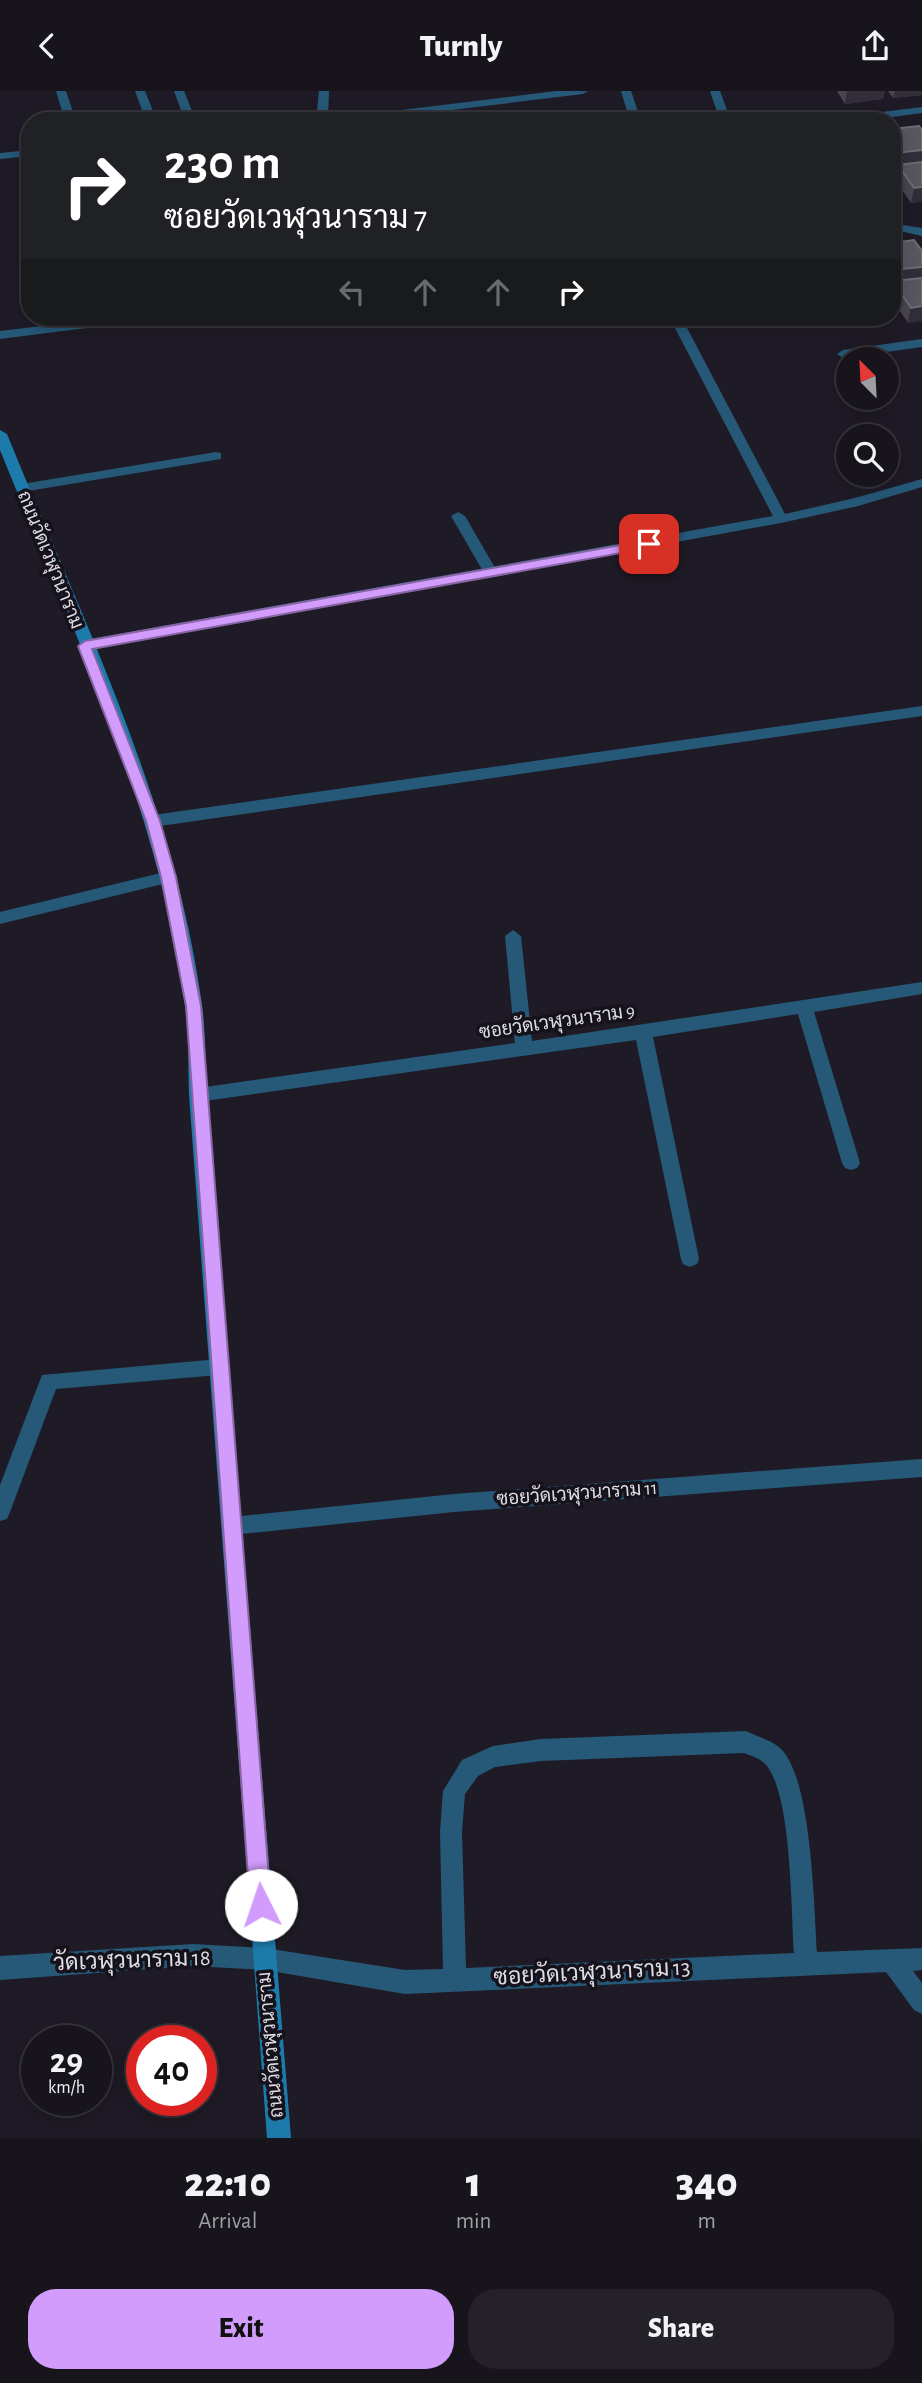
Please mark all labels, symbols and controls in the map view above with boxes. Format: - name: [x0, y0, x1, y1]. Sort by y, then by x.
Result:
- icon: back: [28, 27, 66, 65]
- icon: share: [856, 27, 894, 65]
- text: Turnly: [420, 30, 502, 62]
- text: 230 m: [164, 139, 281, 188]
- icon: right: [49, 140, 140, 231]
- text: ซอยวัดเวฬุวนาราม 7: [164, 202, 427, 234]
- icon: left: [333, 273, 371, 311]
- icon: ahead: [406, 273, 444, 311]
- icon: ahead: [479, 273, 517, 311]
- icon: right: [552, 273, 590, 311]
- north arrow: [836, 347, 900, 409]
- map controls: [836, 347, 899, 487]
- button: search: [836, 424, 899, 487]
- street label: ถนนวัดเวฬุวนาราม: [12, 488, 88, 632]
- pin: [619, 514, 679, 574]
- icon: arrive: [630, 525, 668, 563]
- street label: ซอยวัดเวฬุวนาราม 9: [478, 1000, 636, 1044]
- street label: ซอยวัดเวฬุวนาราม 11: [496, 1477, 658, 1511]
- position arrow: [224, 1868, 298, 1942]
- street label: วัดเวฬุวนาราม 18: [53, 1943, 211, 1978]
- street label: ซอยวัดเวฬุวนาราม 13: [493, 1952, 691, 1993]
- street label: ถนนวัดเวฬุวนาราม: [253, 1971, 289, 2119]
- speed limit sign: 40: [126, 2025, 217, 2116]
- text: 29: [50, 2044, 83, 2079]
- text: km/h: [48, 2079, 85, 2097]
- text: 22:10: [184, 2162, 271, 2204]
- text: 1: [466, 2162, 481, 2204]
- text: 340: [676, 2162, 738, 2204]
- text: Arrival: [198, 2210, 257, 2233]
- text: min: [456, 2210, 492, 2233]
- text: m: [698, 2210, 716, 2233]
- button: Exit: [28, 2289, 454, 2369]
- button: Share: [468, 2289, 894, 2369]

